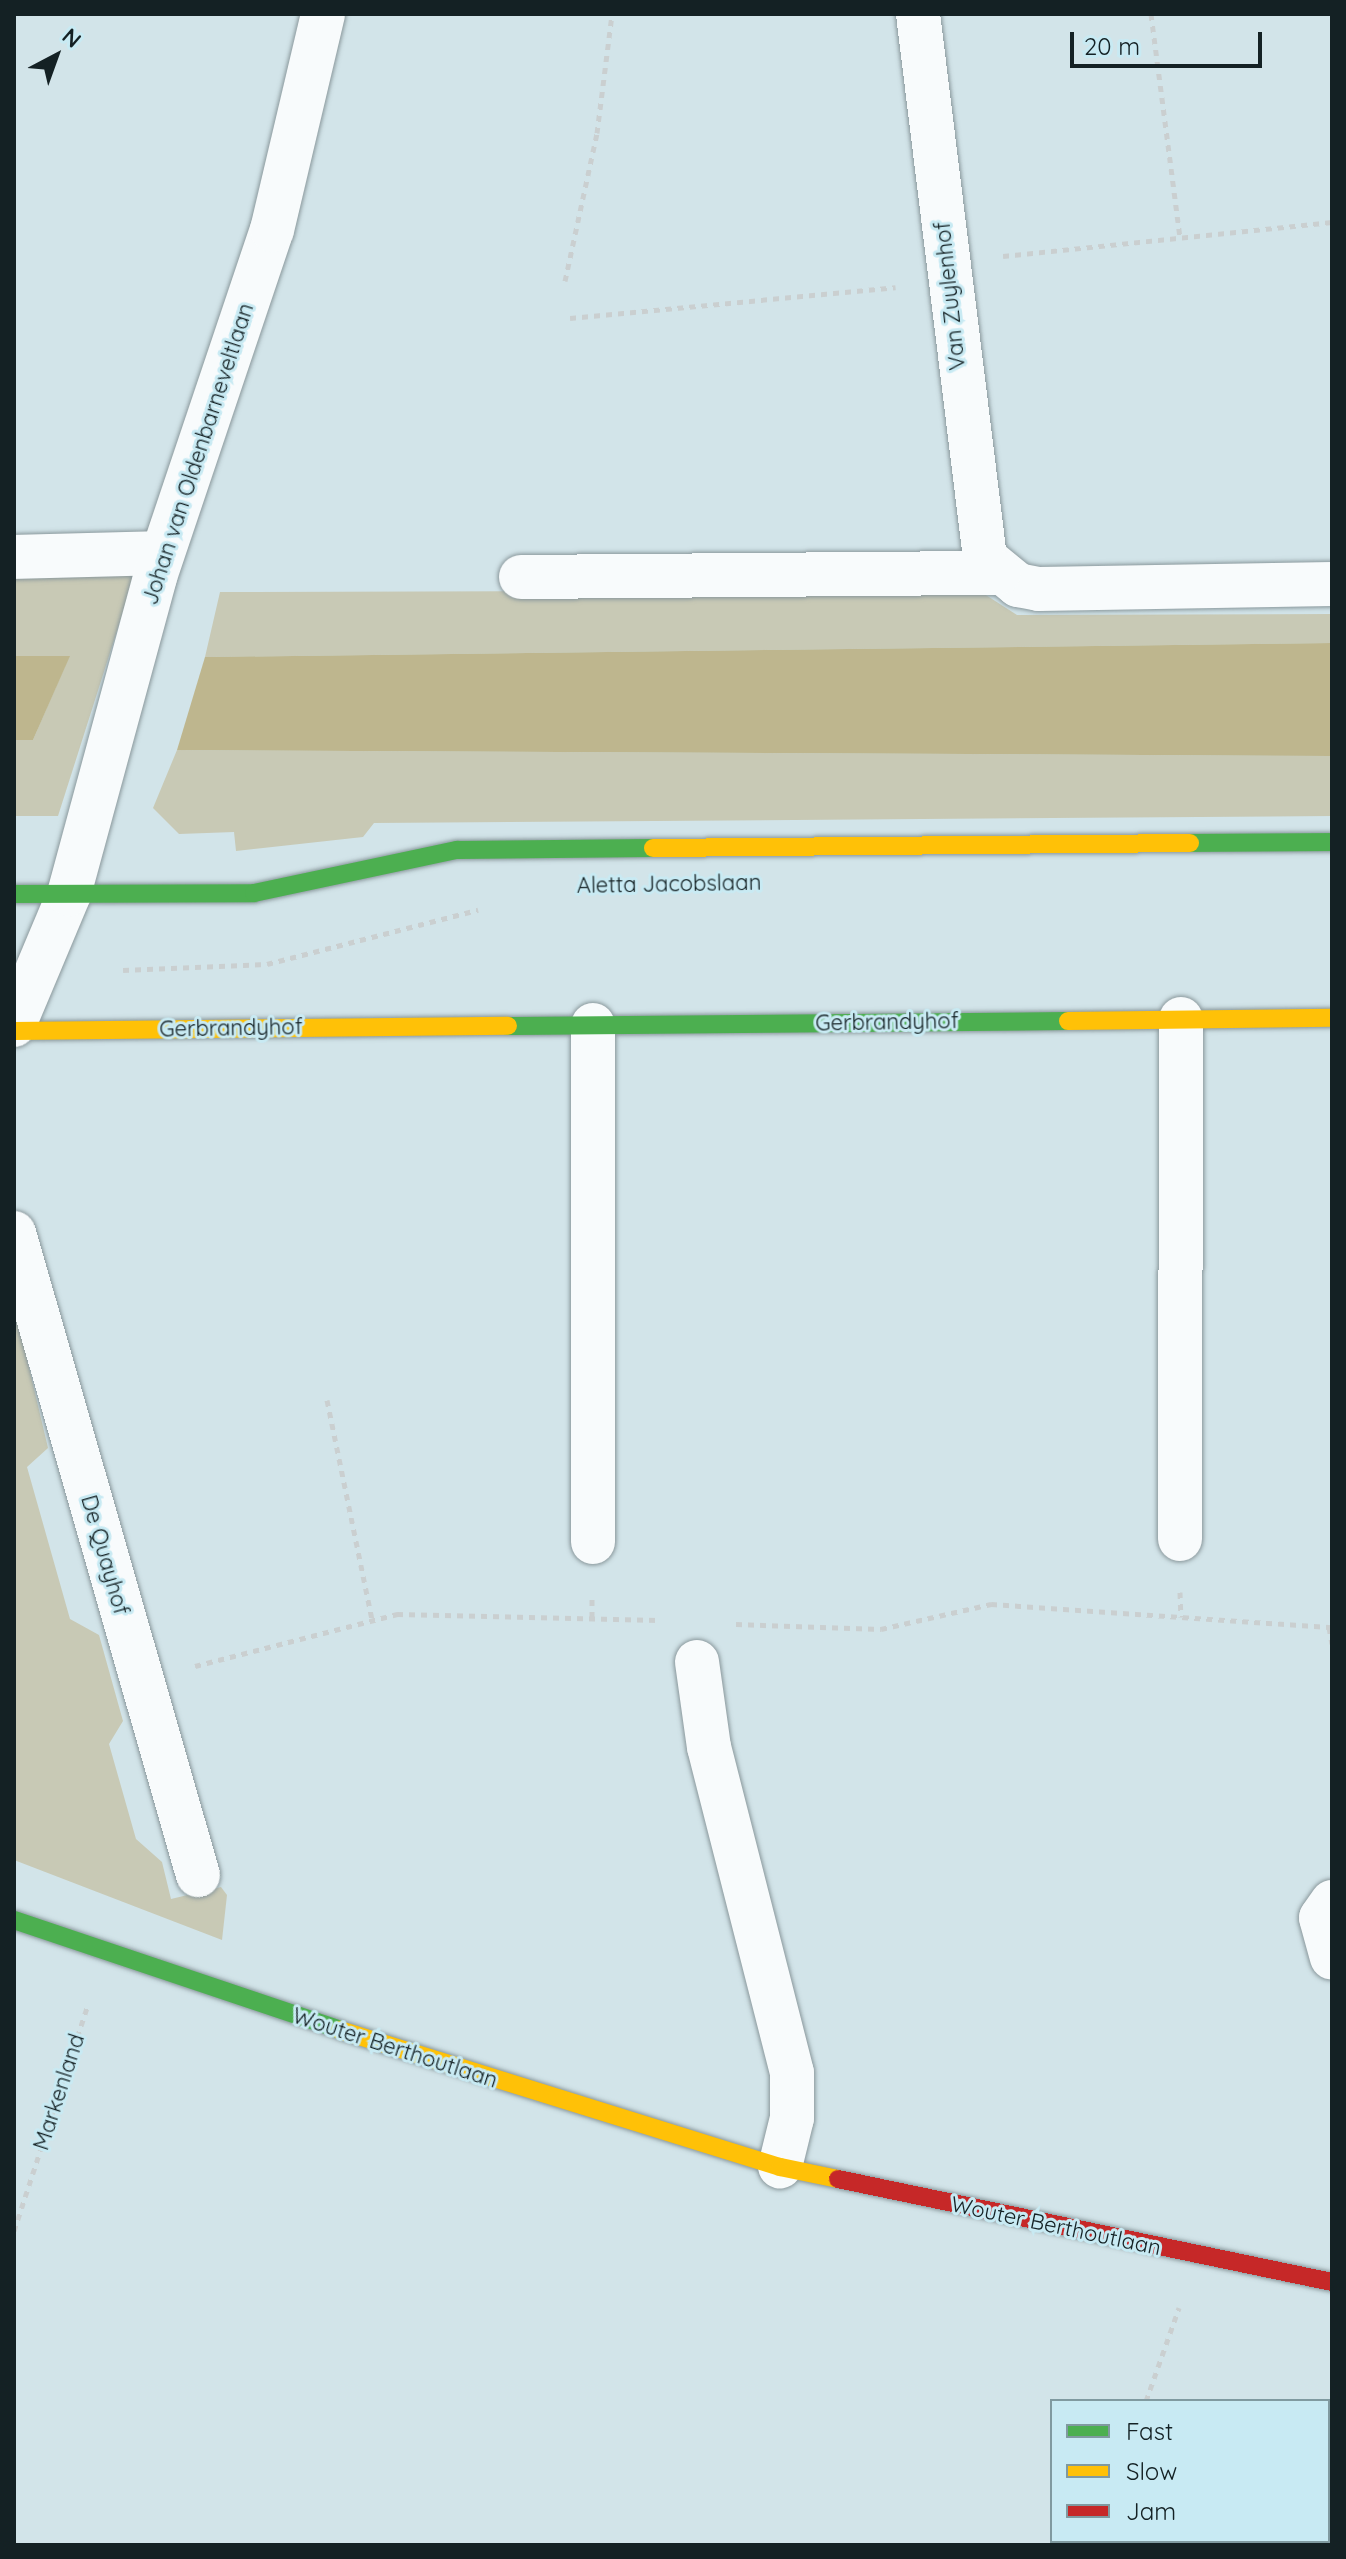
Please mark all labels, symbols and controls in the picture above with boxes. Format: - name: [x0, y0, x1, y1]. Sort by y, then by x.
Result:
- north arrow: [16, 16, 96, 96]
- scale bar: [1074, 16, 1266, 66]
- text: N: [56, 22, 87, 54]
- text: 20 m: [1084, 31, 1140, 61]
- street label: Van Zuylenhof: [929, 220, 971, 372]
- street label: Johan van Oldenbarneveltlaan: [137, 300, 259, 608]
- street label: Aletta Jacobslaan: [576, 869, 762, 899]
- street label: Gerbrandyhof: [815, 1008, 959, 1036]
- street label: Gerbrandyhof: [159, 1014, 303, 1042]
- street label: De Quayhof: [75, 1492, 135, 1618]
- street label: Wouter Berthoutlaan: [289, 2002, 501, 2094]
- street label: Markenland: [28, 2030, 90, 2154]
- street label: Wouter Berthoutlaan: [949, 2191, 1163, 2261]
- legend: [1050, 2399, 1330, 2543]
- text: Fast: [1126, 2416, 1173, 2446]
- text: Slow: [1126, 2456, 1177, 2486]
- text: Jam: [1126, 2496, 1176, 2526]

